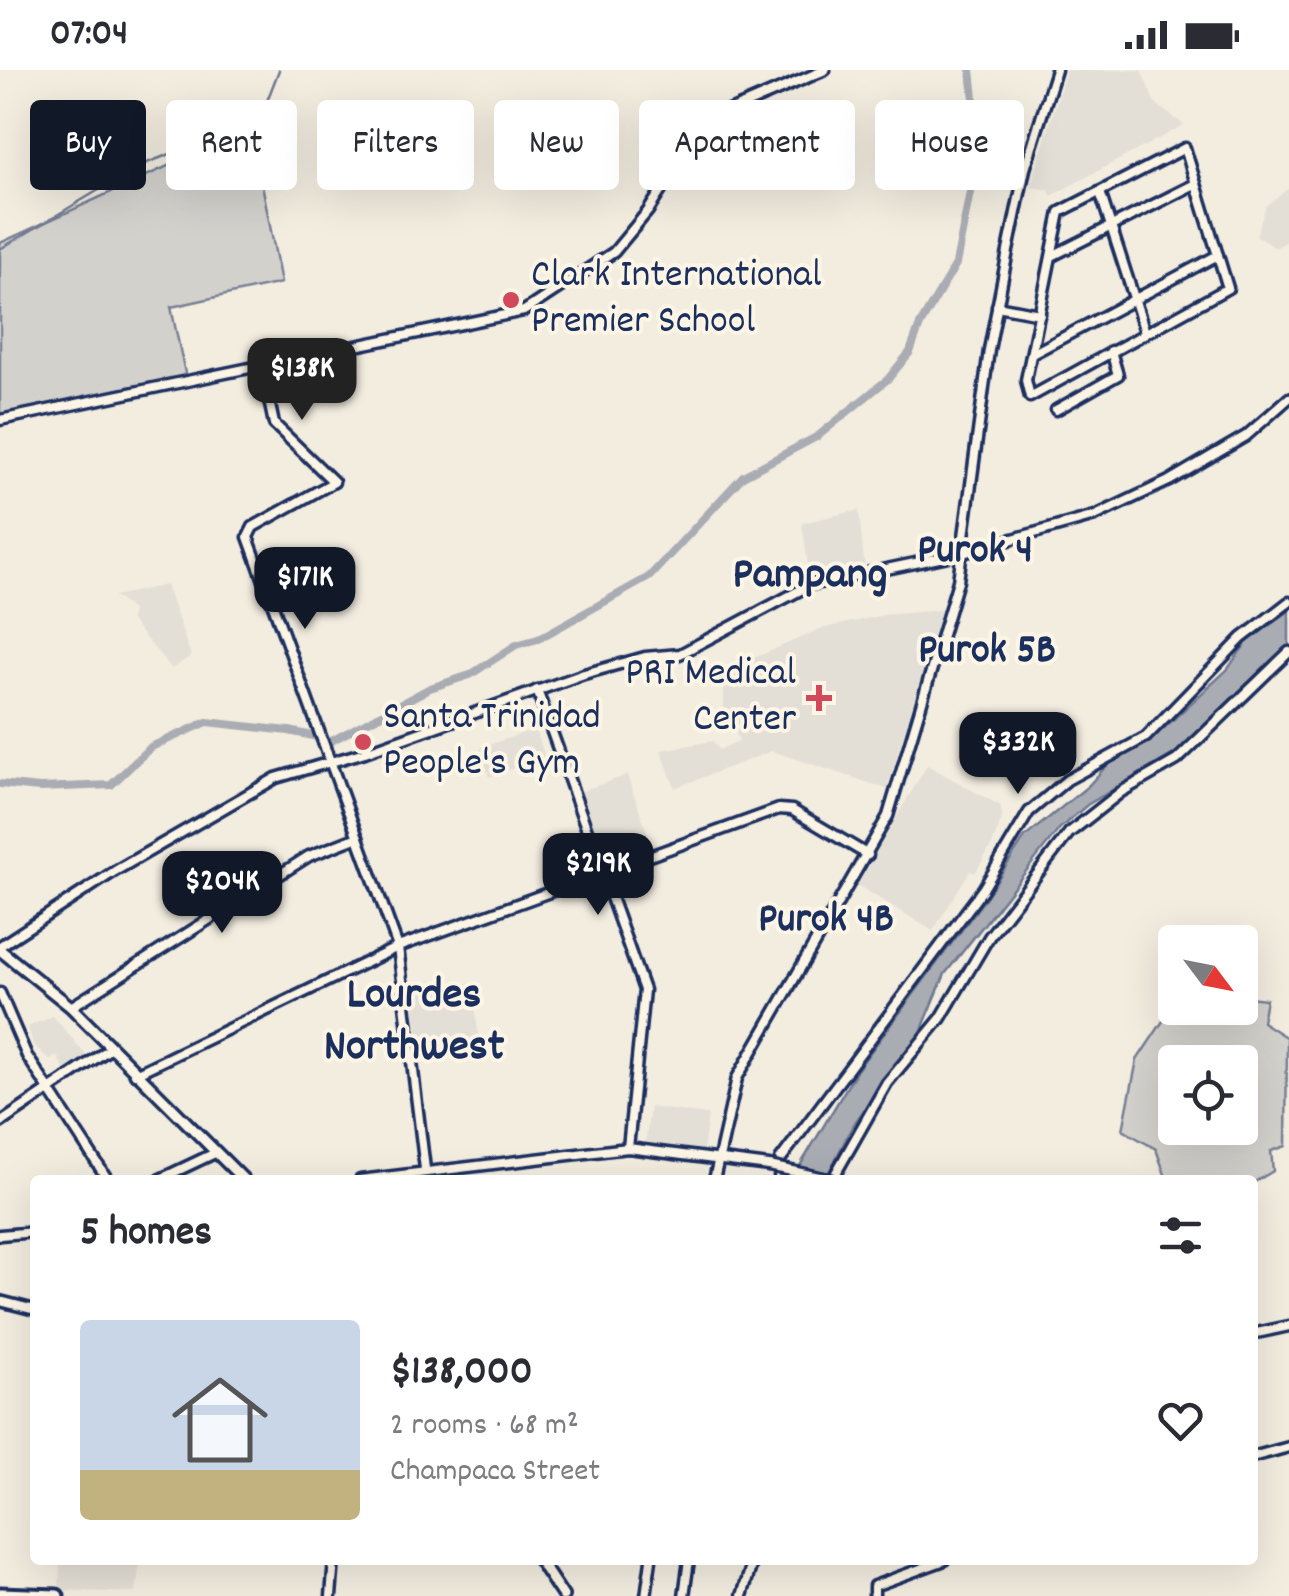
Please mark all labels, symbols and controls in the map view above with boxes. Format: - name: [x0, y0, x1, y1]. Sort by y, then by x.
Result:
- text: 07:04: [50, 8, 128, 63]
- chip: Buy: [30, 100, 146, 190]
- chip: Rent: [166, 100, 297, 190]
- chip: Filters: [317, 100, 474, 190]
- chip: New: [494, 100, 619, 190]
- chip: Apartment: [639, 100, 855, 190]
- chip: House: [875, 100, 1024, 190]
- place label: Clark International Premier School: [531, 249, 821, 352]
- marker: Clark International Premier School: [500, 289, 522, 311]
- pin: $138K: [232, 338, 372, 423]
- text: $138K: [269, 347, 335, 393]
- district label: Purok 4: [917, 523, 1033, 583]
- district label: Pampang: [733, 545, 887, 609]
- pin: $171K: [235, 547, 375, 632]
- text: $171K: [276, 556, 334, 602]
- district label: Purok 5B: [918, 623, 1056, 683]
- place label: PRI Medical Center: [625, 647, 796, 750]
- marker: PRI Medical Center: [806, 685, 832, 711]
- place label: Santa Trinidad People's Gym: [383, 691, 601, 794]
- pin: $332K: [948, 712, 1088, 797]
- text: $332K: [981, 721, 1055, 767]
- marker: Santa Trinidad People's Gym: [352, 731, 374, 753]
- pin: $219K: [528, 833, 668, 918]
- text: $219K: [565, 842, 631, 888]
- pin: $204K: [152, 851, 292, 936]
- text: $204K: [184, 860, 260, 906]
- district label: Purok 4B: [758, 892, 894, 952]
- north arrow: [1158, 925, 1258, 1025]
- map controls: [1158, 925, 1258, 1145]
- district label: Lourdes Northwest: [324, 965, 505, 1081]
- button: locate: [1158, 1045, 1258, 1145]
- text: 5 homes: [80, 1205, 212, 1265]
- icon: filters: [1153, 1208, 1208, 1263]
- text: $138,000: [390, 1344, 533, 1404]
- icon: home: [160, 1360, 280, 1480]
- icon: heart: [1153, 1393, 1208, 1448]
- text: 2 rooms · 68 m²: [390, 1404, 579, 1450]
- text: Champaca Street: [390, 1450, 600, 1496]

